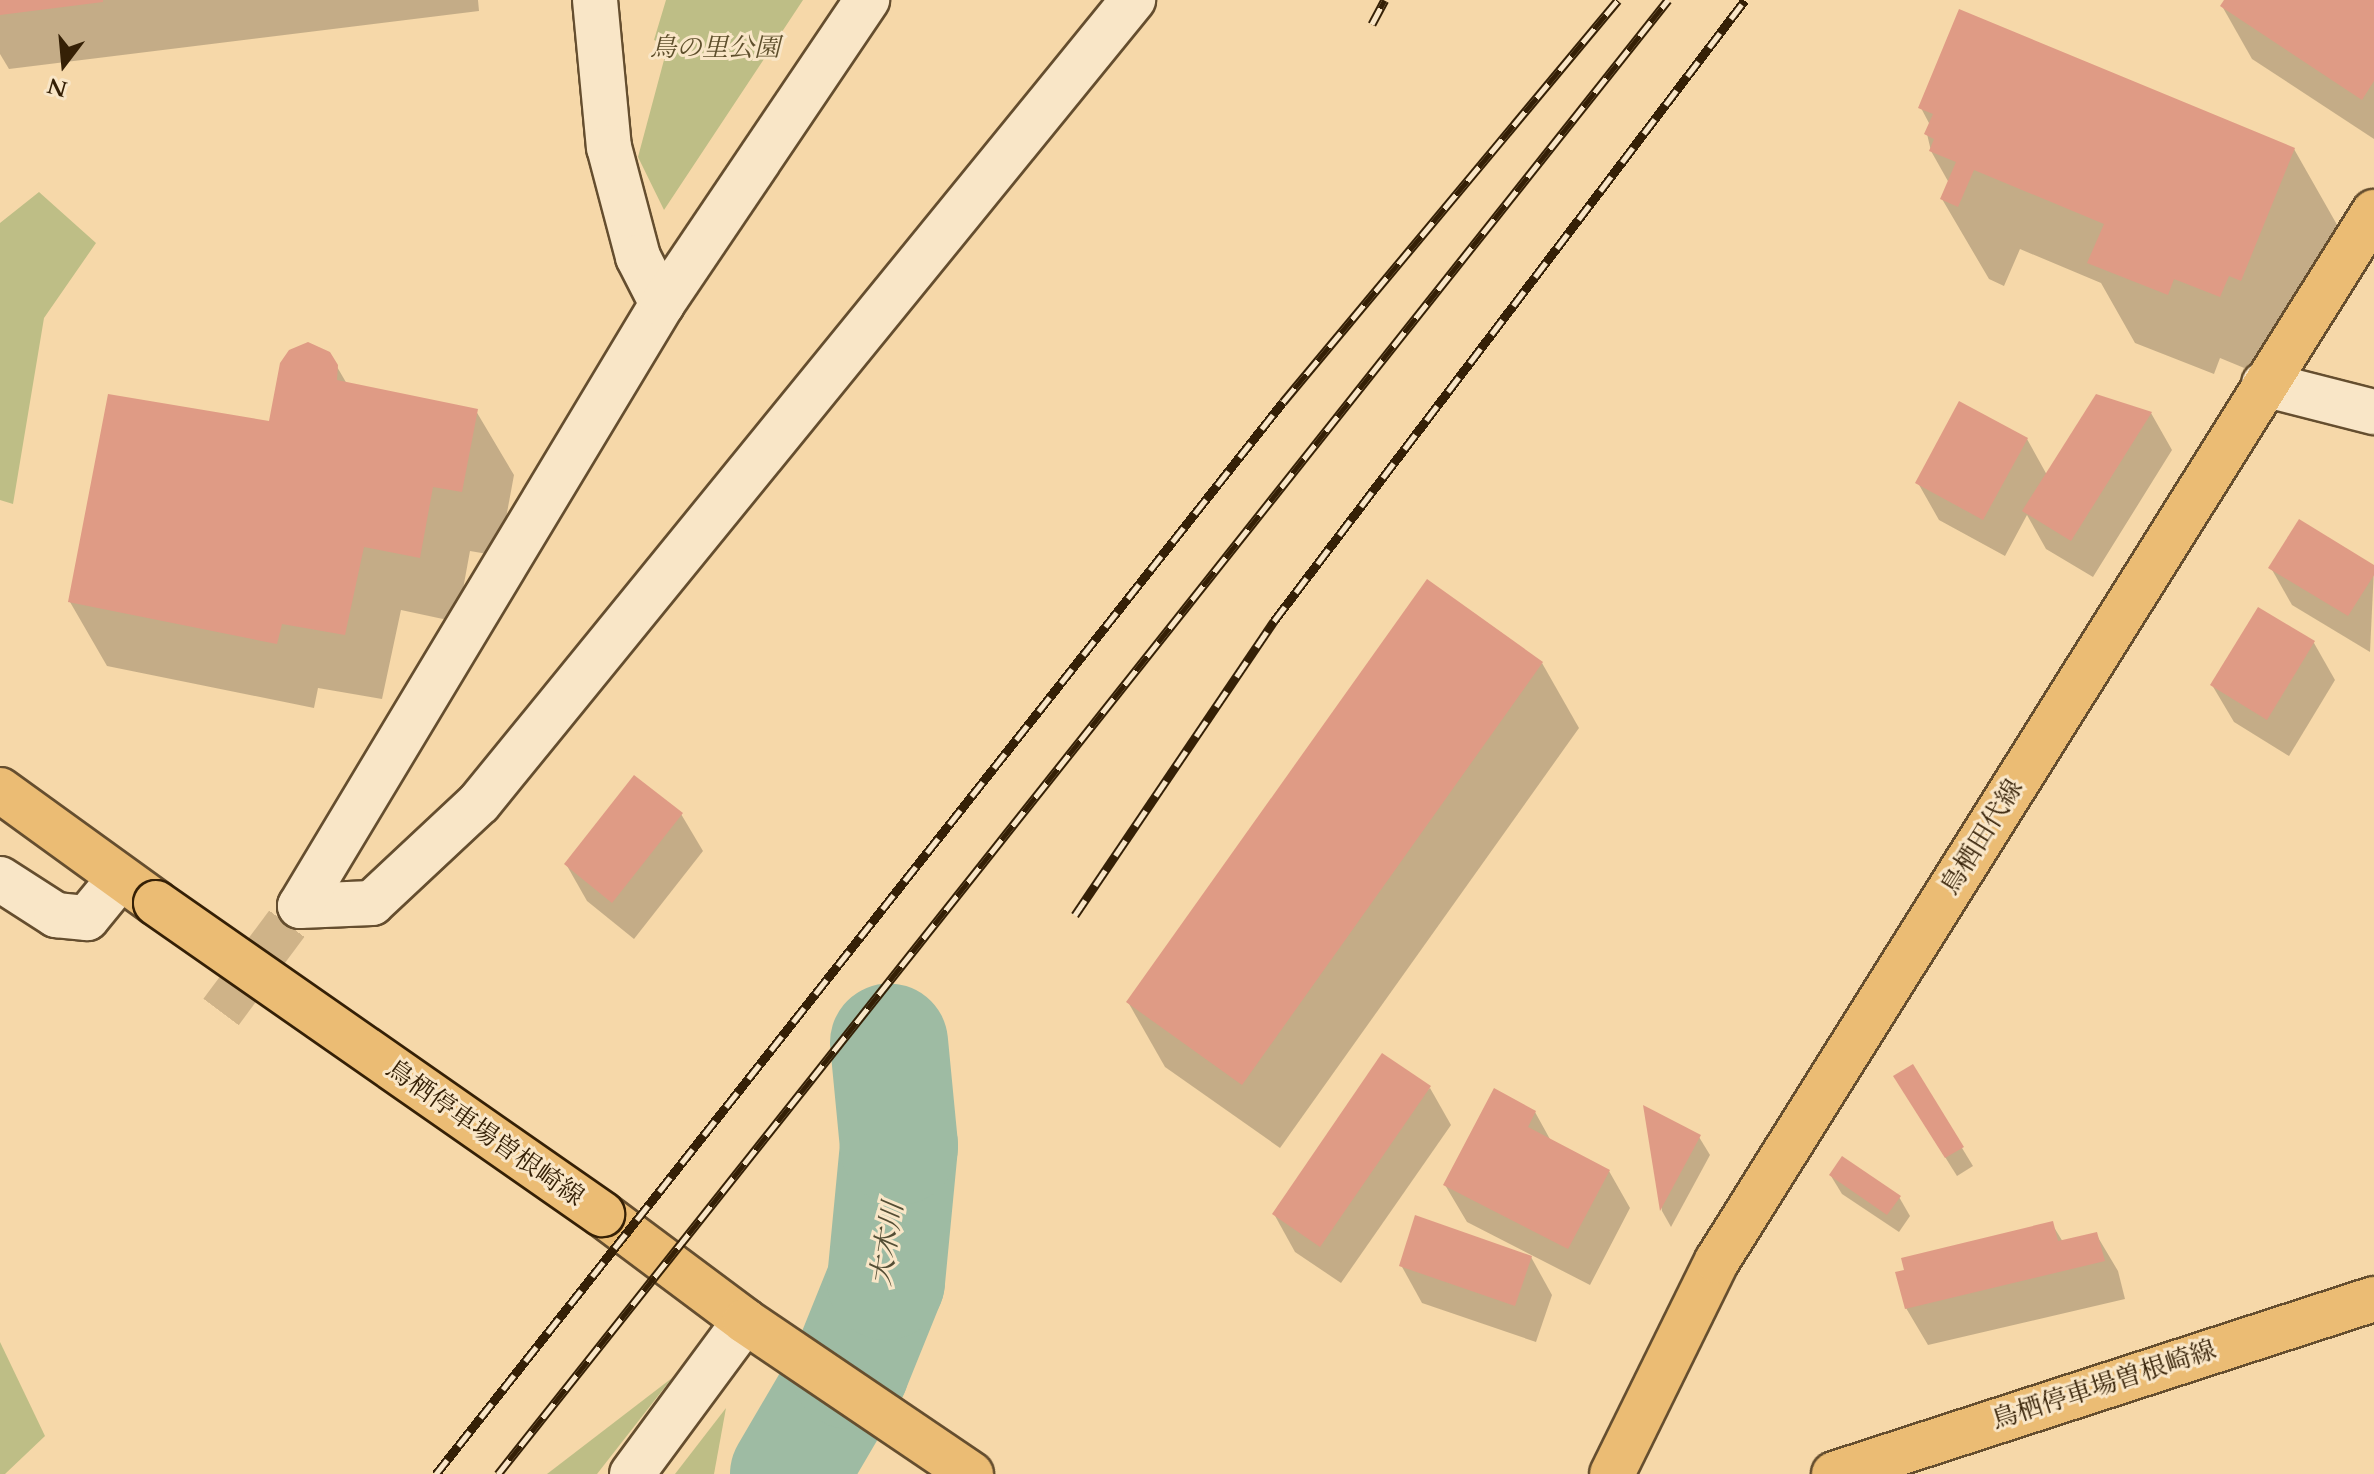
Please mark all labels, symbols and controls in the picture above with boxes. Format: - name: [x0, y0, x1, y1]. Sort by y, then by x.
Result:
- north arrow: [24, 24, 104, 104]
- park label: 鳥の里公園: [650, 32, 780, 64]
- text: N: [44, 70, 71, 104]
- street label: 鳥栖田代線: [1934, 774, 2030, 900]
- street label: 鳥栖停車場曽根崎線: [380, 1053, 590, 1213]
- water label: 大木川: [864, 1200, 910, 1288]
- street label: 鳥栖停車場曽根崎線: [1988, 1334, 2220, 1436]

